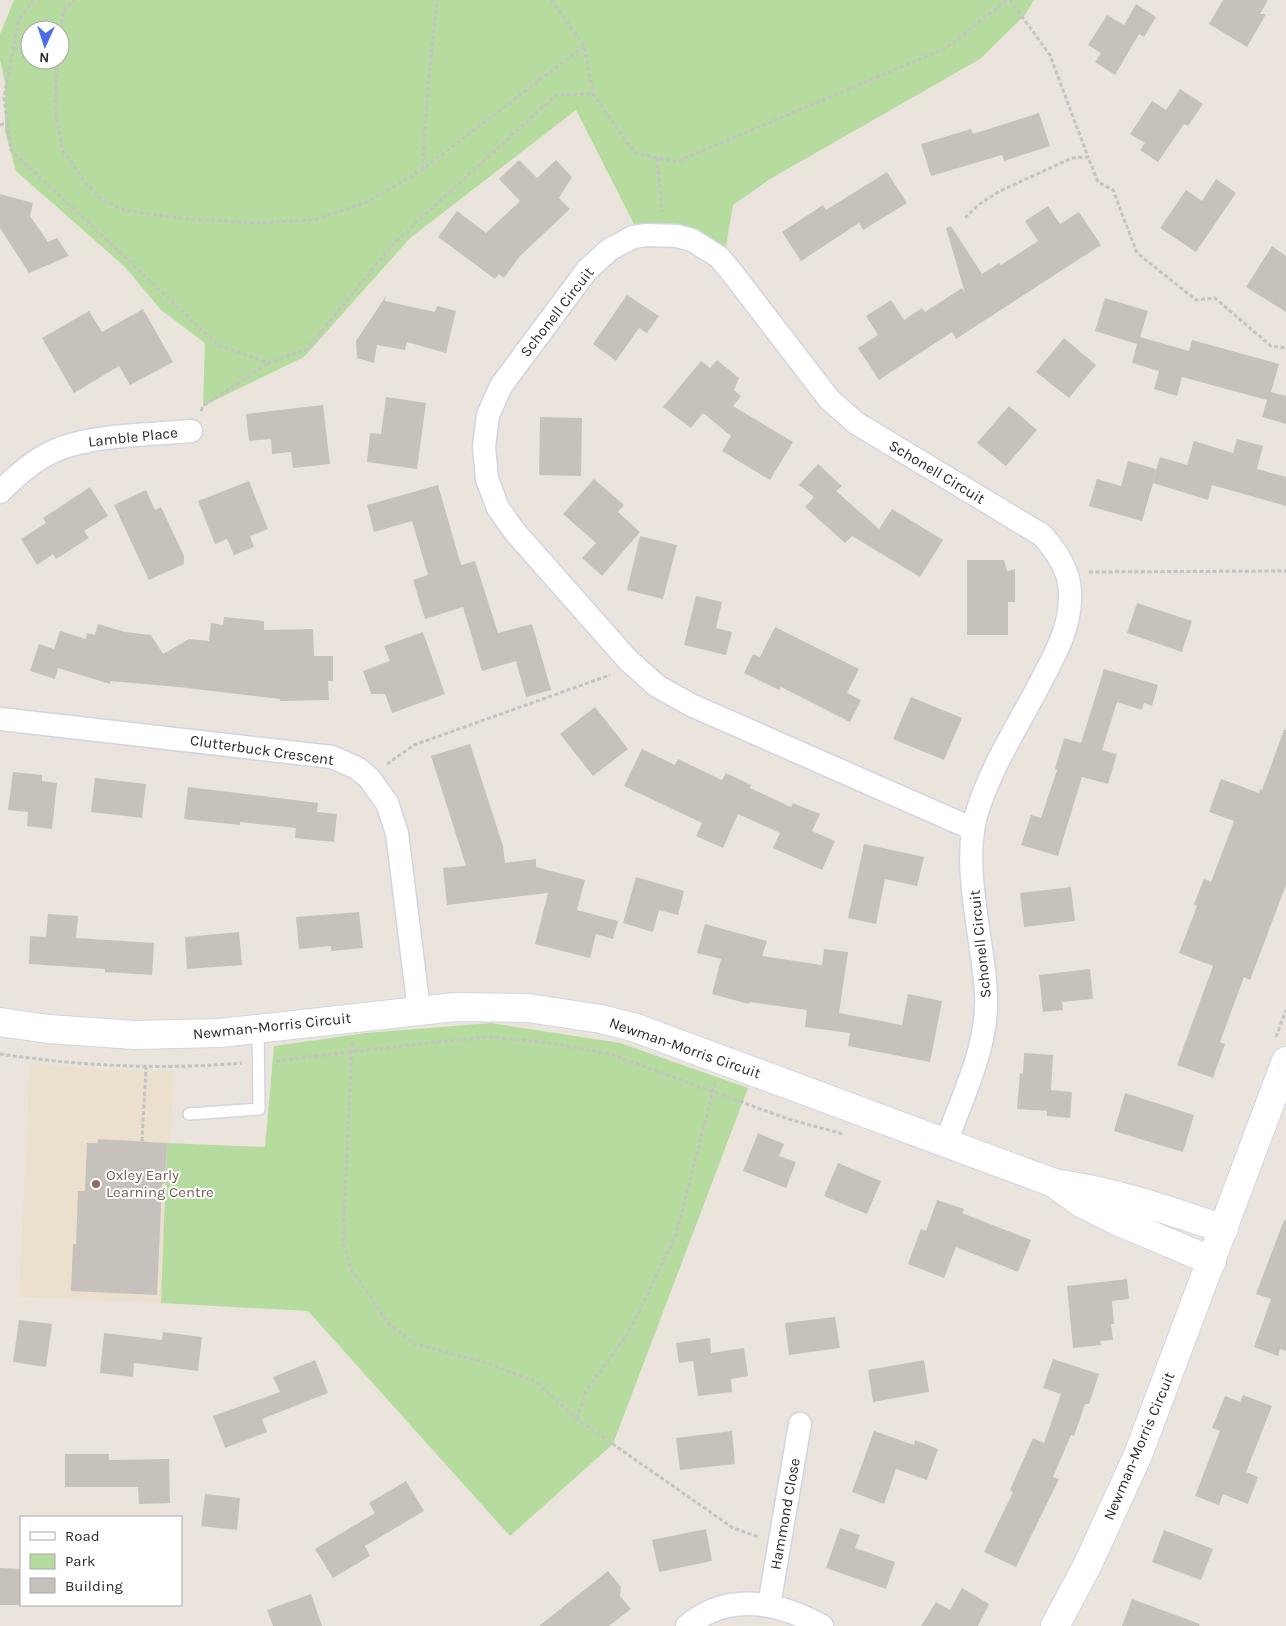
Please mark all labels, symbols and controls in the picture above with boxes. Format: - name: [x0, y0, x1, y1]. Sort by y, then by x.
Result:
- north arrow: [20, 20, 70, 70]
- text: N: [39, 49, 50, 66]
- street label: Schonell Circuit: [516, 263, 598, 360]
- street label: Lamble Place: [87, 423, 179, 451]
- street label: Schonell Circuit: [886, 436, 989, 508]
- street label: Clutterbuck Crescent: [189, 731, 335, 769]
- street label: Schonell Circuit: [965, 889, 995, 999]
- street label: Newman-Morris Circuit: [192, 1009, 352, 1043]
- street label: Newman-Morris Circuit: [607, 1014, 763, 1083]
- place label: Oxley Early Learning Centre: [106, 1166, 214, 1201]
- marker: Oxley Early Learning Centre: [90, 1178, 102, 1190]
- street label: Newman-Morris Circuit: [1100, 1369, 1179, 1523]
- street label: Hammond Close: [766, 1457, 804, 1571]
- legend: [20, 1516, 182, 1606]
- text: Road: [65, 1527, 100, 1545]
- text: Park: [65, 1552, 95, 1570]
- text: Building: [65, 1577, 123, 1595]

